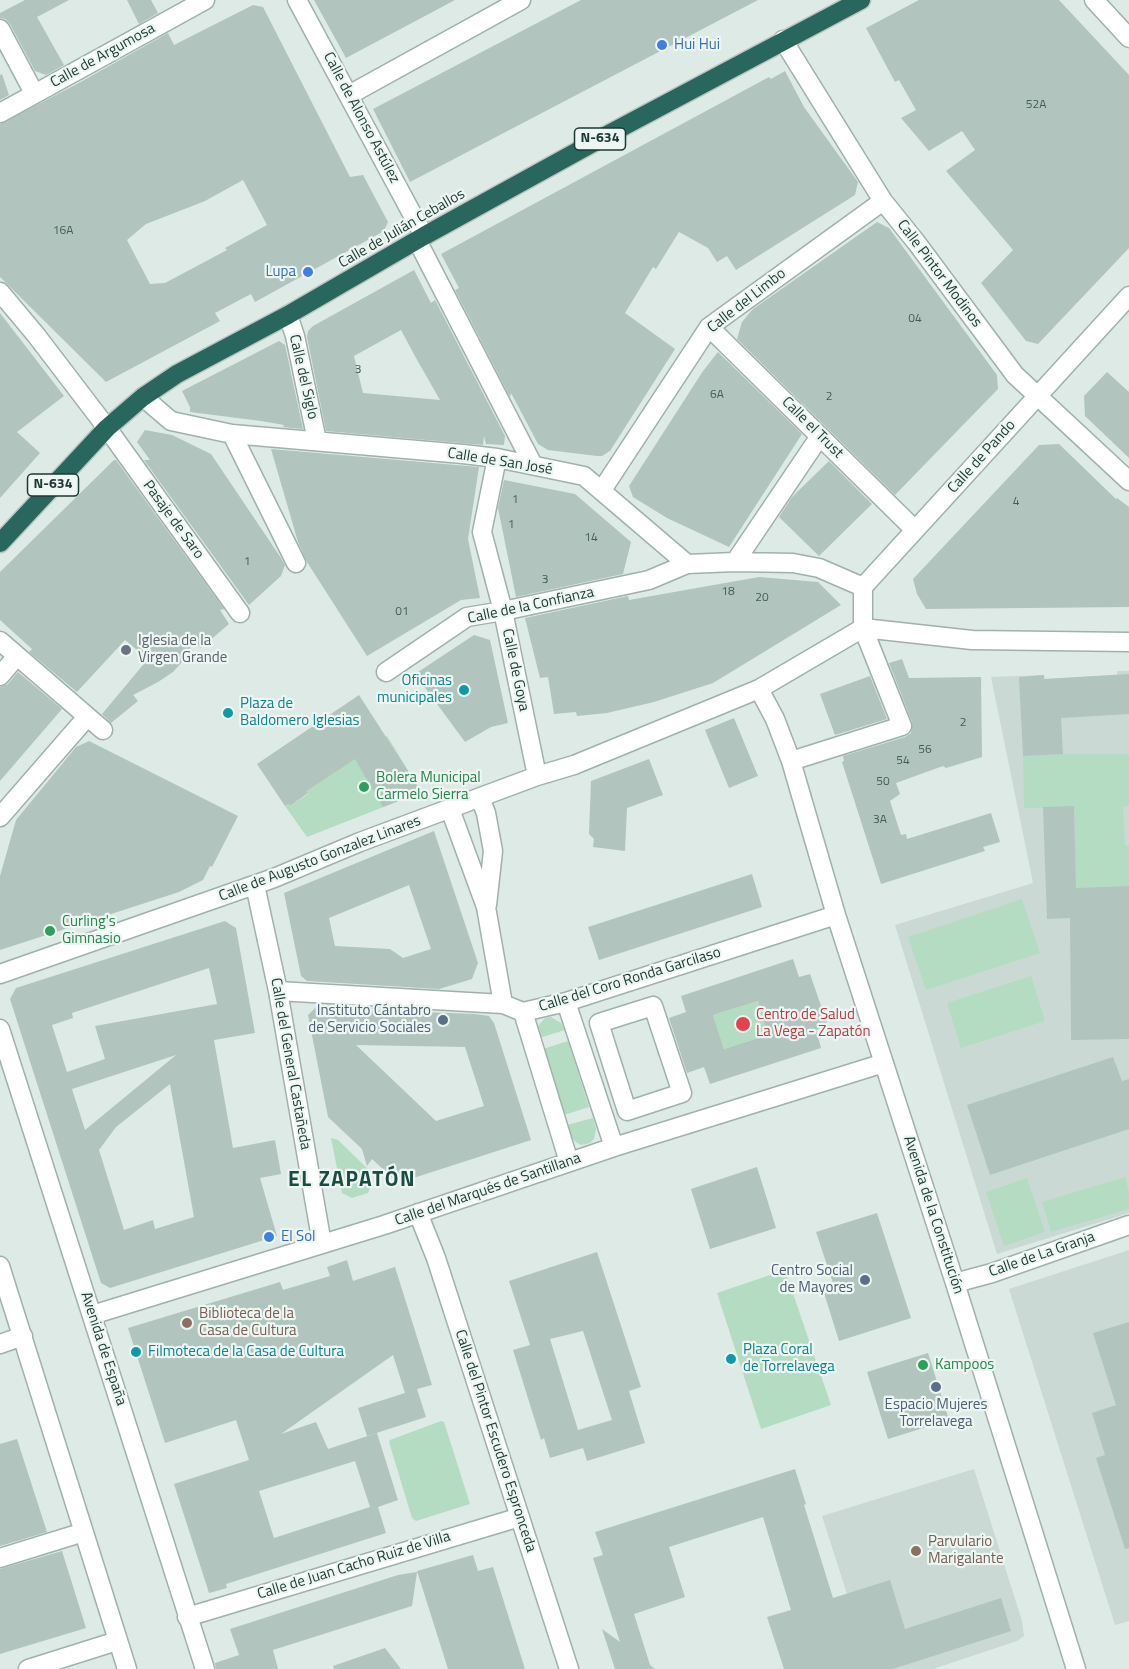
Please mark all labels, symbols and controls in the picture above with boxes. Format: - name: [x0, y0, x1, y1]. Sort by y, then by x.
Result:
- street label: Calle de Argumosa: [47, 20, 159, 92]
- place label: Hui Hui: [674, 36, 720, 54]
- marker: Hui Hui: [655, 38, 669, 52]
- street label: Calle de Alonso Astúlez: [319, 49, 403, 187]
- house number: 52A: [1026, 98, 1046, 112]
- road number: N-634: [574, 128, 626, 150]
- street label: Calle de Julián Ceballos: [336, 185, 468, 273]
- street label: Calle Pintor Modinos: [893, 217, 985, 331]
- house number: 16A: [53, 224, 73, 238]
- place label: Lupa: [266, 263, 296, 281]
- marker: Lupa: [301, 265, 315, 279]
- street label: Calle del Limbo: [704, 265, 790, 337]
- house number: 04: [908, 312, 922, 326]
- street label: Calle del Siglo: [285, 333, 321, 421]
- house number: 3: [355, 363, 361, 377]
- house number: 6A: [710, 388, 724, 402]
- house number: 2: [826, 390, 832, 404]
- street label: Calle el Trust: [777, 393, 847, 463]
- street label: Calle de Pando: [944, 417, 1020, 497]
- street label: Calle de San José: [446, 445, 554, 479]
- road number: N-634: [28, 474, 78, 496]
- street label: Pasaje de Saro: [139, 477, 207, 563]
- house number: 1: [512, 493, 518, 507]
- house number: 4: [1013, 495, 1019, 509]
- house number: 1: [508, 518, 514, 532]
- house number: 14: [584, 531, 598, 545]
- house number: 1: [244, 555, 250, 569]
- house number: 3: [542, 573, 548, 587]
- street label: Calle de la Confianza: [466, 584, 596, 628]
- house number: 18: [721, 585, 735, 599]
- house number: 20: [755, 591, 769, 605]
- house number: 01: [395, 605, 409, 619]
- street label: Calle de Goya: [497, 627, 533, 713]
- place label: Iglesia de la Virgen Grande: [138, 632, 227, 667]
- marker: Iglesia de la Virgen Grande: [119, 643, 133, 657]
- place label: Oficinas municipales: [377, 672, 452, 707]
- marker: Oficinas municipales: [457, 683, 471, 697]
- place label: Plaza de Baldomero Iglesias: [240, 695, 359, 730]
- marker: Plaza de Baldomero Iglesias: [221, 706, 235, 720]
- house number: 2: [960, 716, 966, 730]
- house number: 56: [918, 743, 932, 757]
- house number: 54: [896, 754, 910, 768]
- place label: Bolera Municipal Carmelo Sierra: [376, 769, 481, 804]
- house number: 50: [876, 775, 890, 789]
- marker: Bolera Municipal Carmelo Sierra: [357, 780, 371, 794]
- street label: Calle de Augusto Gonzalez Linares: [217, 812, 423, 906]
- house number: 3A: [873, 813, 887, 827]
- place label: Curling's Gimnasio: [62, 913, 121, 948]
- marker: Curling's Gimnasio: [43, 924, 57, 938]
- street label: Calle del Coro Ronda Garcilaso: [537, 944, 723, 1016]
- street label: Calle del General Castañeda: [266, 977, 314, 1151]
- place label: Instituto Cántabro de Servicio Sociales: [308, 1002, 431, 1037]
- place label: Centro de Salud La Vega - Zapatón: [756, 1006, 870, 1041]
- marker: Instituto Cántabro de Servicio Sociales: [436, 1013, 450, 1027]
- marker: Centro de Salud La Vega - Zapatón: [734, 1015, 752, 1033]
- street label: Avenida de la Constitución: [899, 1134, 967, 1296]
- street label: Calle del Marqués de Santillana: [393, 1150, 583, 1230]
- district label: EL ZAPATÓN: [288, 1168, 416, 1194]
- place label: El Sol: [281, 1228, 316, 1246]
- street label: Calle de La Granja: [987, 1228, 1097, 1282]
- marker: El Sol: [262, 1230, 276, 1244]
- place label: Centro Social de Mayores: [771, 1262, 853, 1297]
- marker: Centro Social de Mayores: [858, 1273, 872, 1287]
- street label: Avenida de España: [76, 1290, 130, 1408]
- place label: Biblioteca de la Casa de Cultura: [199, 1305, 297, 1340]
- marker: Biblioteca de la Casa de Cultura: [180, 1316, 194, 1330]
- street label: Calle del Pintor Escudero Espronceda: [450, 1328, 540, 1554]
- place label: Plaza Coral de Torrelavega: [743, 1341, 835, 1376]
- place label: Filmoteca de la Casa de Cultura: [148, 1343, 344, 1361]
- marker: Filmoteca de la Casa de Cultura: [129, 1345, 143, 1359]
- marker: Plaza Coral de Torrelavega: [724, 1352, 738, 1366]
- place label: Kampoos: [935, 1356, 994, 1374]
- marker: Kampoos: [916, 1358, 930, 1372]
- marker: Espacio Mujeres Torrelavega: [929, 1380, 943, 1394]
- place label: Espacio Mujeres Torrelavega: [885, 1396, 987, 1431]
- street label: Calle de Juan Cacho Ruiz de Villa: [255, 1528, 453, 1604]
- place label: Parvulario Marigalante: [928, 1533, 1004, 1568]
- marker: Parvulario Marigalante: [909, 1544, 923, 1558]

